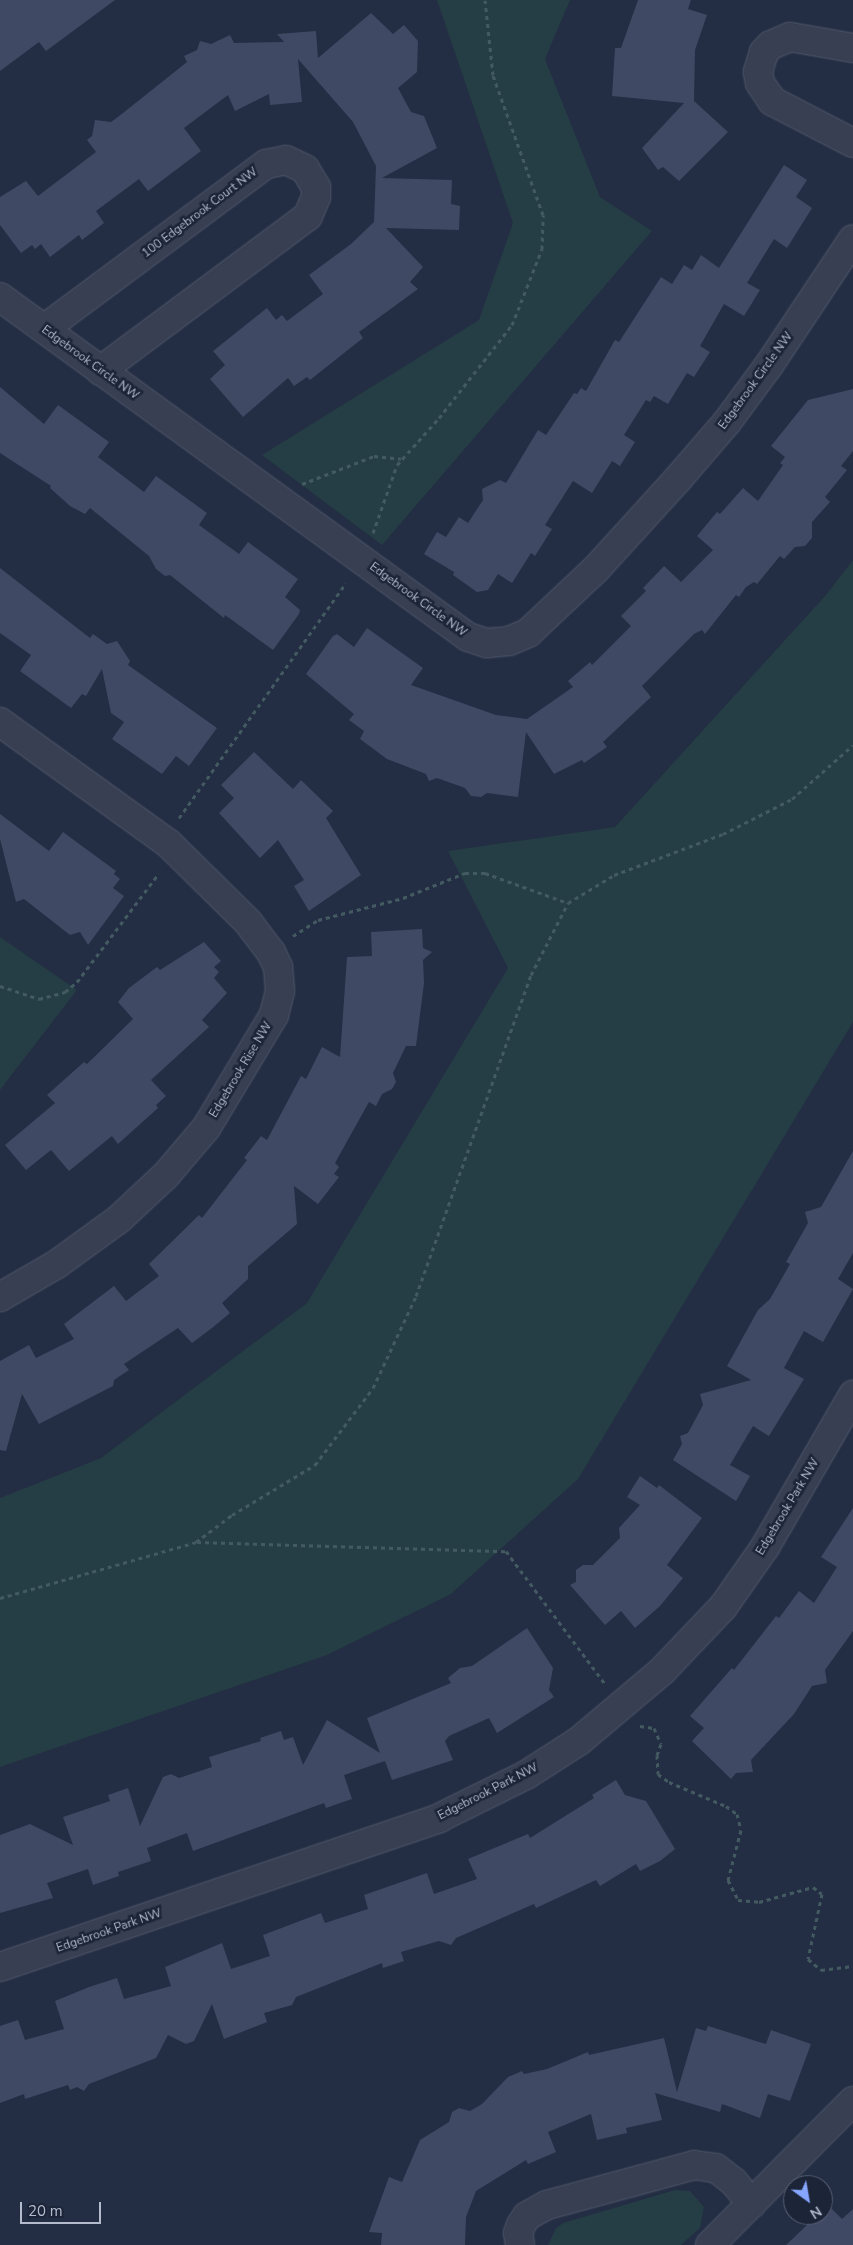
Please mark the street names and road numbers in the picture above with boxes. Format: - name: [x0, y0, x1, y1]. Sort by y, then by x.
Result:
- street label: 100 Edgebrook Court NW: [139, 165, 261, 261]
- street label: Edgebrook Circle NW: [39, 323, 141, 403]
- street label: Edgebrook Circle NW: [716, 330, 796, 432]
- street label: Edgebrook Circle NW: [367, 560, 469, 640]
- street label: Edgebrook Rise NW: [207, 1020, 275, 1120]
- street label: Edgebrook Park NW: [753, 1456, 823, 1558]
- street label: Edgebrook Park NW: [436, 1761, 540, 1823]
- street label: Edgebrook Park NW: [55, 1906, 163, 1956]

